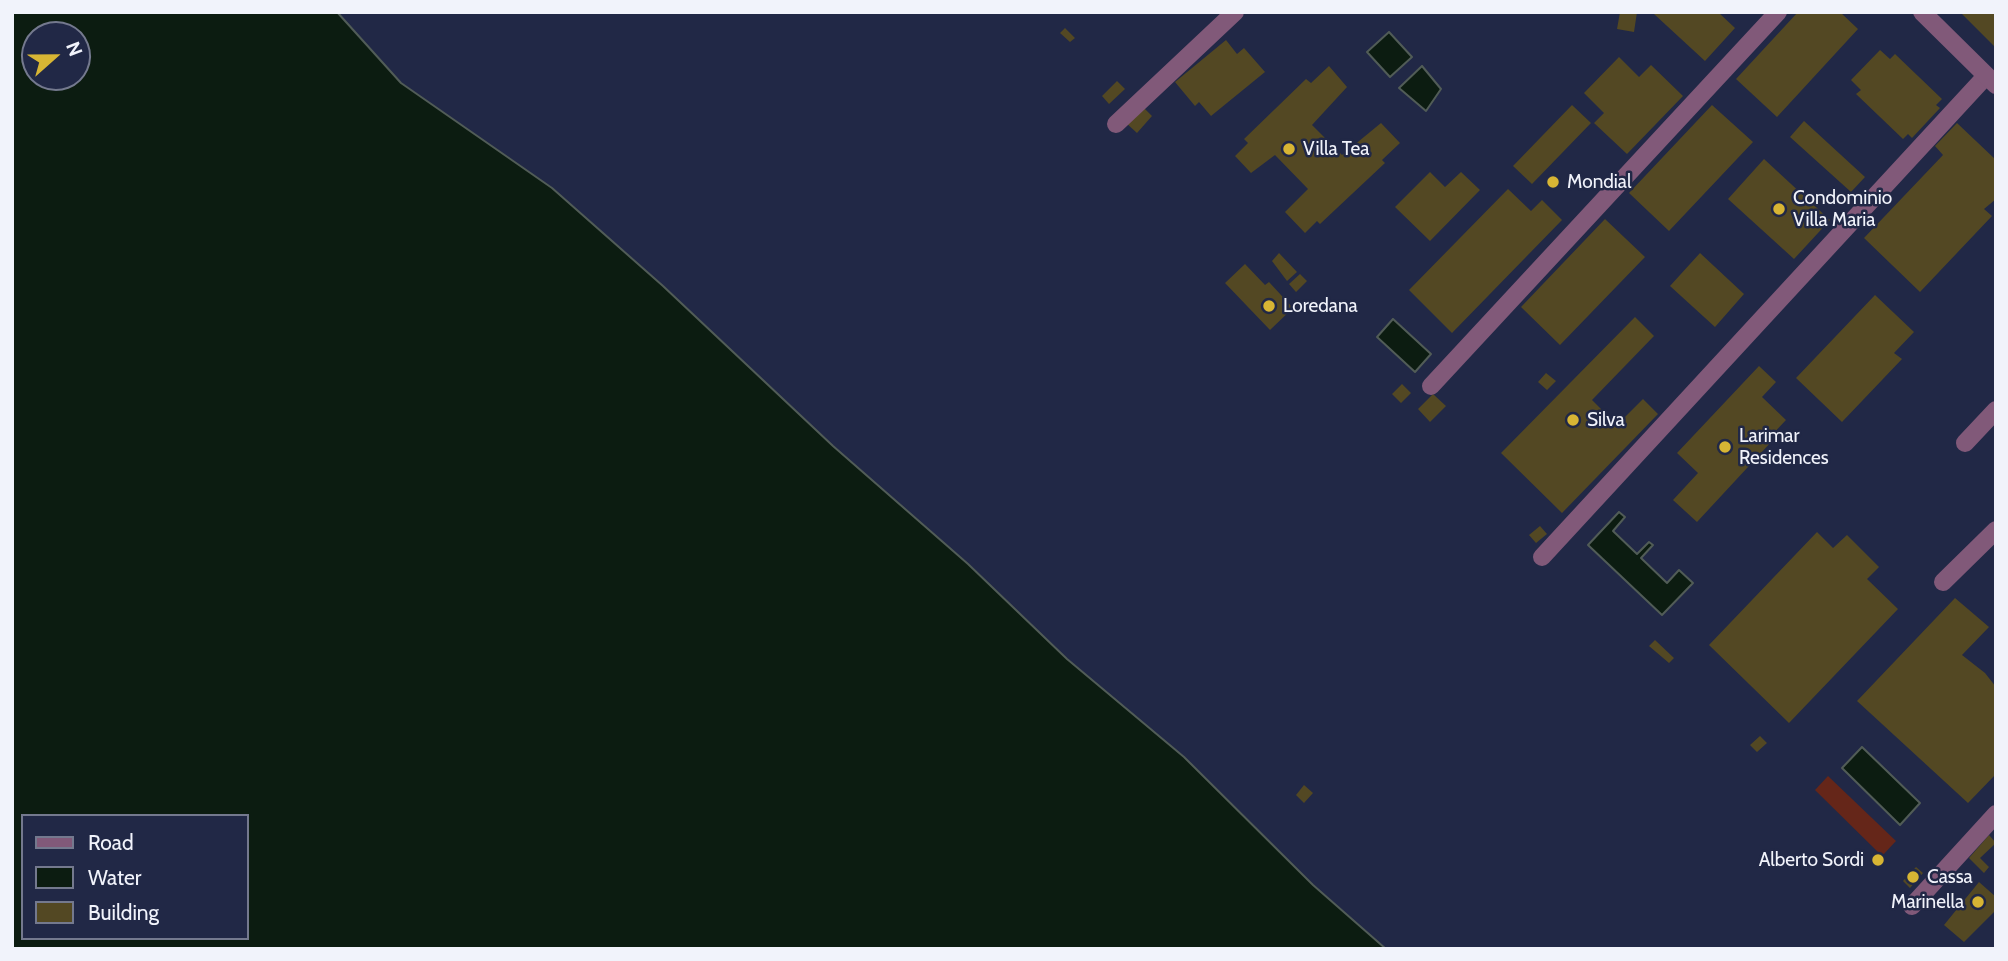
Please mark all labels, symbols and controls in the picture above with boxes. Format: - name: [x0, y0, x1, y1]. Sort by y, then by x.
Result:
- north arrow: [21, 21, 91, 91]
- text: N: [61, 39, 87, 59]
- place label: Villa Tea: [1303, 138, 1369, 160]
- marker: Villa Tea: [1281, 141, 1297, 157]
- place label: Mondial: [1567, 171, 1631, 193]
- marker: Mondial: [1545, 174, 1561, 190]
- place label: Condominio Villa Maria: [1793, 187, 1892, 231]
- marker: Condominio Villa Maria: [1771, 201, 1787, 217]
- place label: Loredana: [1283, 295, 1358, 317]
- marker: Loredana: [1261, 298, 1277, 314]
- place label: Silva: [1587, 409, 1625, 431]
- marker: Silva: [1565, 412, 1581, 428]
- place label: Larimar Residences: [1739, 425, 1829, 469]
- marker: Larimar Residences: [1717, 439, 1733, 455]
- legend: [21, 814, 248, 940]
- text: Road: [88, 830, 134, 855]
- place label: Alberto Sordi: [1759, 849, 1864, 871]
- marker: Alberto Sordi: [1870, 852, 1886, 868]
- text: Water: [88, 865, 141, 890]
- place label: Cassa: [1927, 866, 1973, 888]
- marker: Cassa: [1905, 869, 1921, 885]
- place label: Marinella: [1891, 891, 1964, 913]
- marker: Marinella: [1970, 894, 1986, 910]
- text: Building: [88, 900, 159, 925]

